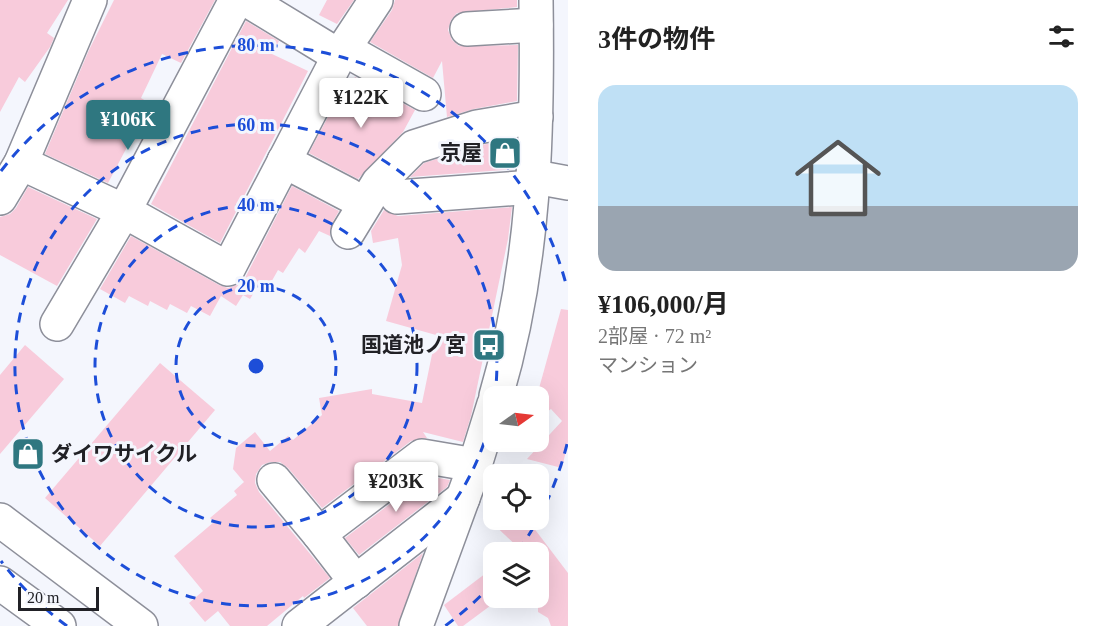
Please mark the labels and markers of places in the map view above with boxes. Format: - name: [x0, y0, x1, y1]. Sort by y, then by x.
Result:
- pin: ¥122K: [319, 78, 403, 129]
- pin: ¥106K: [86, 100, 170, 151]
- shop icon: 京屋: [487, 135, 523, 171]
- place label: 京屋: [440, 141, 482, 165]
- bus stop icon: 国道池ノ宮: [471, 327, 507, 363]
- place label: 国道池ノ宮: [361, 333, 466, 357]
- centre of rings: [246, 356, 266, 376]
- shop icon: ダイワサイクル: [10, 436, 46, 472]
- place label: ダイワサイクル: [51, 442, 197, 466]
- pin: ¥203K: [354, 462, 438, 513]

